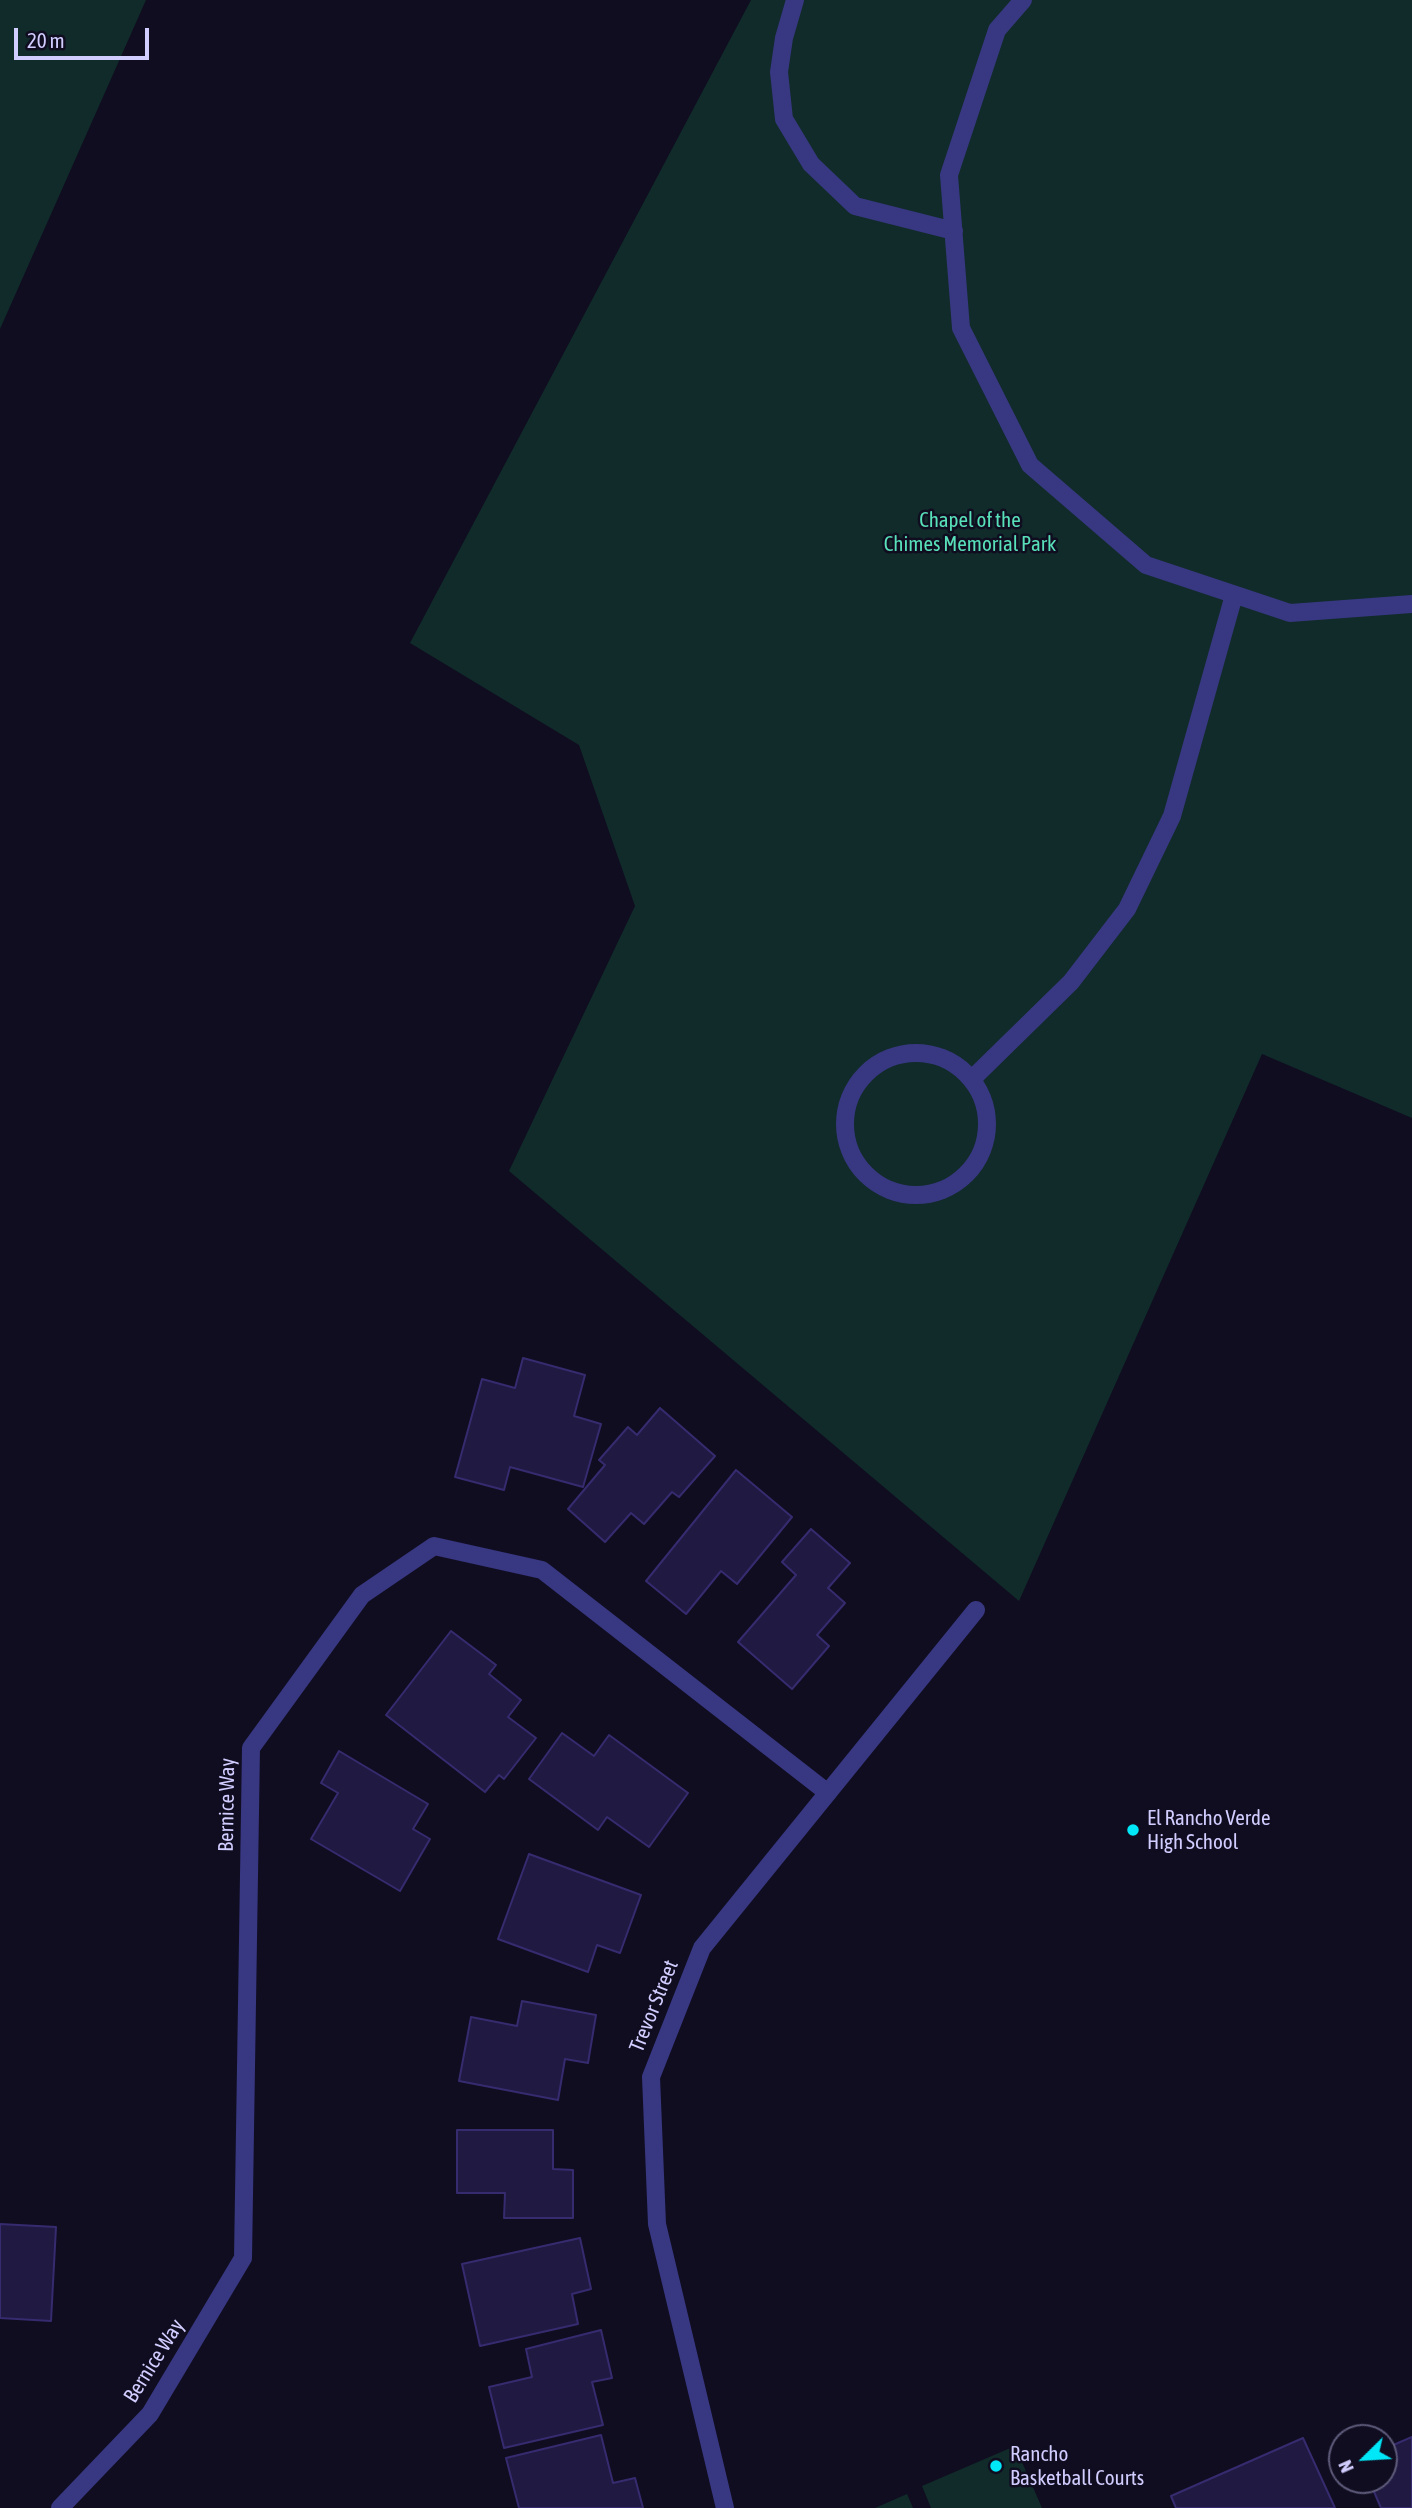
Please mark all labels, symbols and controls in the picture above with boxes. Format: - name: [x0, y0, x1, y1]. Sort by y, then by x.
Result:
- scale bar: [18, 14, 152, 58]
- text: 20 m: [27, 28, 65, 52]
- park label: Chapel of the Chimes Memorial Park: [884, 507, 1056, 557]
- street label: Bernice Way: [214, 1758, 240, 1852]
- place label: El Rancho Verde High School: [1147, 1805, 1270, 1855]
- marker: El Rancho Verde High School: [1125, 1822, 1141, 1838]
- street label: Trevor Street: [624, 1956, 684, 2056]
- street label: Bernice Way: [118, 2315, 190, 2407]
- north arrow: [1328, 2424, 1398, 2494]
- place label: Rancho Basketball Courts: [1010, 2441, 1144, 2491]
- text: N: [1333, 2457, 1358, 2476]
- marker: Rancho Basketball Courts: [988, 2458, 1004, 2474]

